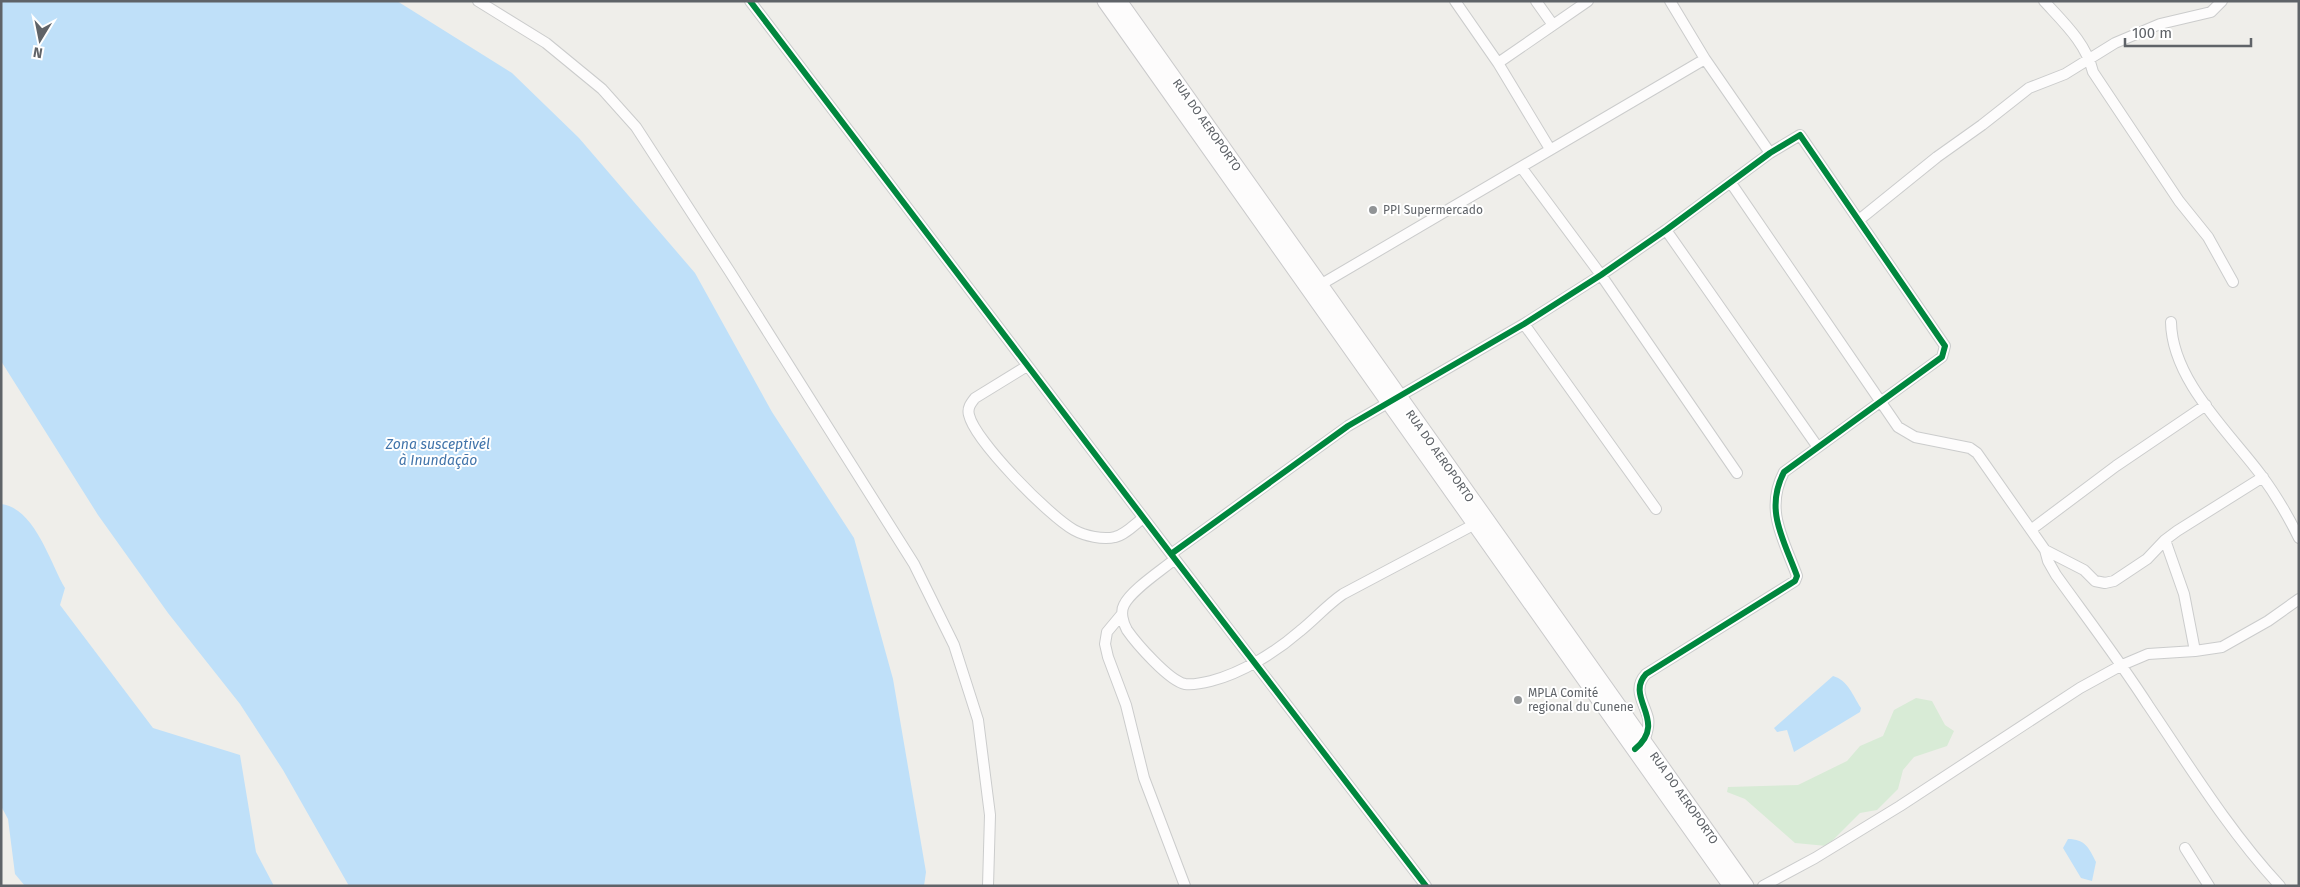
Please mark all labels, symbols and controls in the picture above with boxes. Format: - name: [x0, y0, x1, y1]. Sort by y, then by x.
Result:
- north arrow: [15, 15, 65, 65]
- scale bar: [2125, 15, 2251, 47]
- text: 100 m: [2132, 24, 2172, 42]
- text: N: [32, 43, 44, 61]
- street label: RUA DO AEROPORTO: [1170, 76, 1244, 174]
- place label: PPI Supermercado: [1383, 203, 1483, 217]
- marker: PPI Supermercado: [1367, 204, 1379, 216]
- street label: RUA DO AEROPORTO: [1403, 407, 1477, 505]
- water label: Zona susceptivél à Inundação: [385, 436, 490, 469]
- place label: MPLA Comité regional du Cunene: [1528, 686, 1634, 714]
- marker: MPLA Comité regional du Cunene: [1512, 694, 1524, 706]
- street label: RUA DO AEROPORTO: [1647, 749, 1721, 847]

